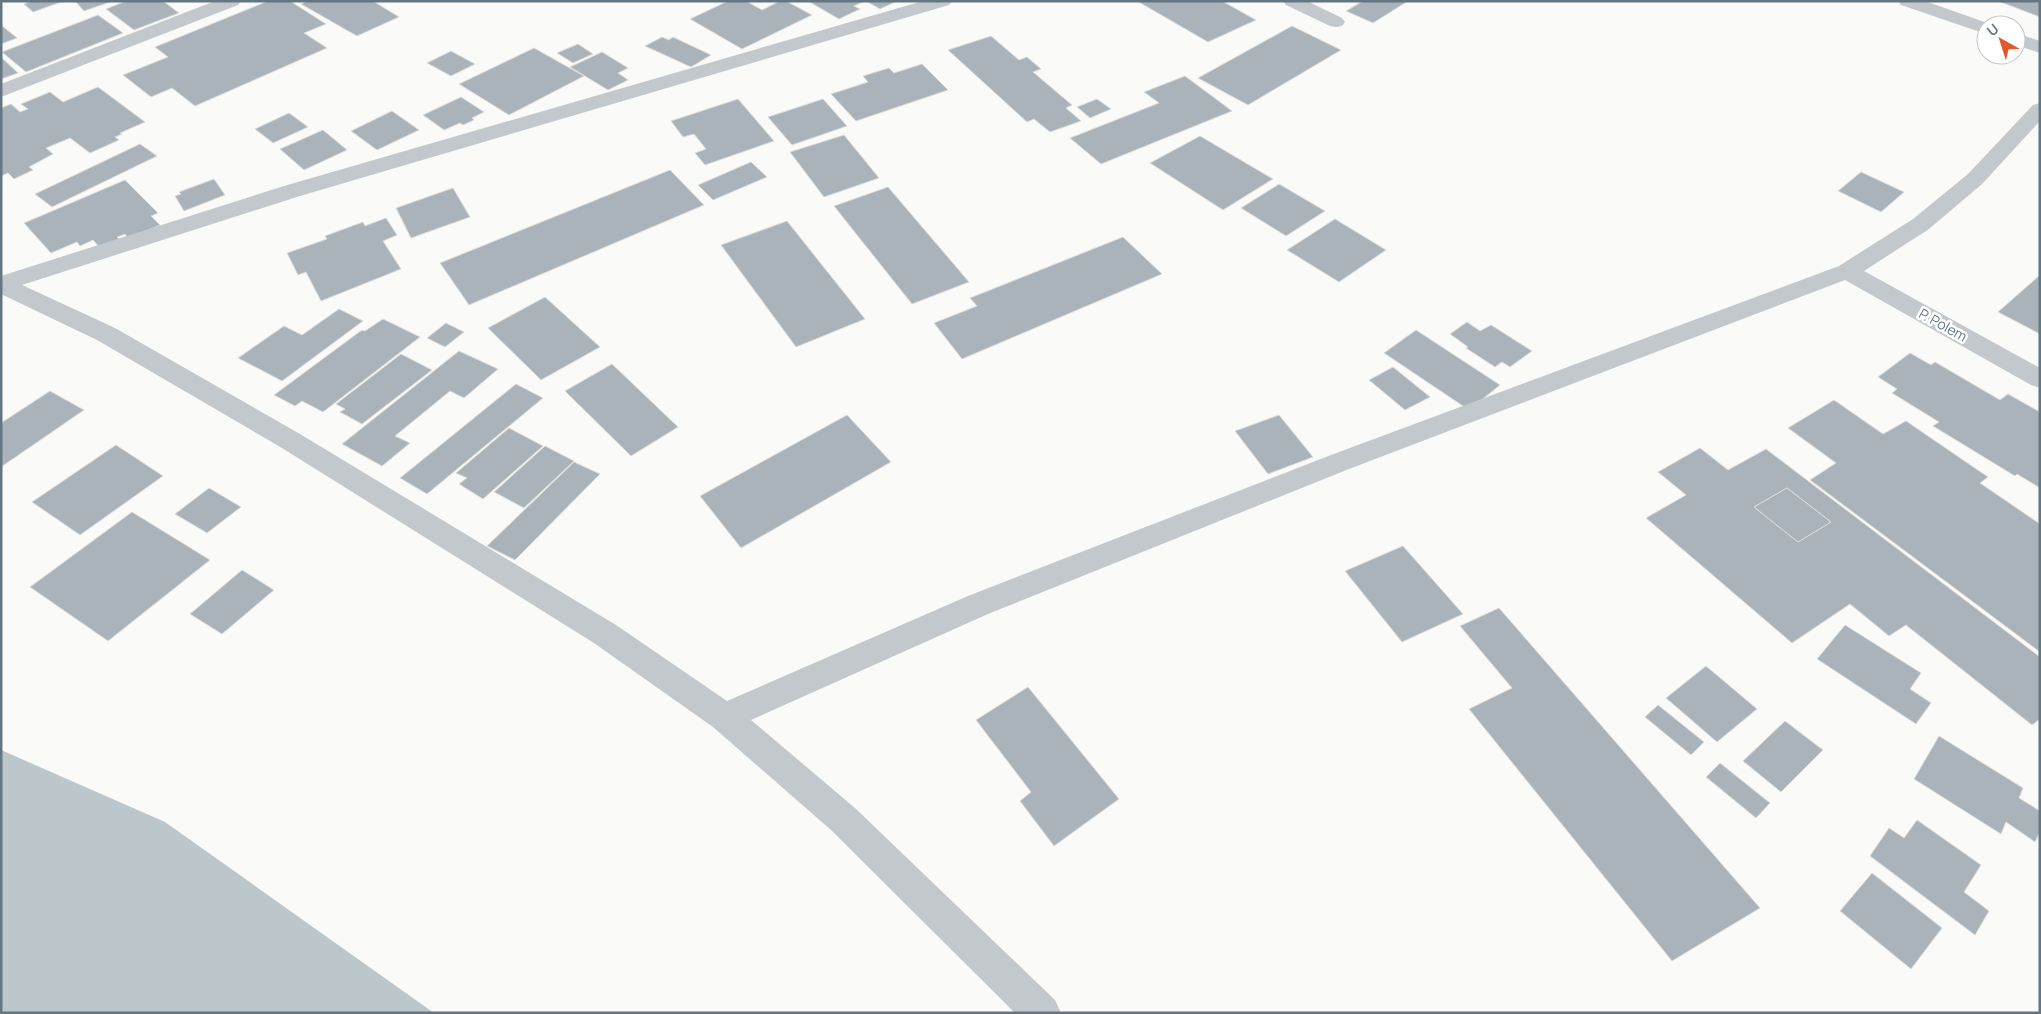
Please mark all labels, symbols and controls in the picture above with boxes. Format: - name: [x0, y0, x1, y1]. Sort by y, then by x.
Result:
- north arrow: [1976, 15, 2026, 65]
- text: U: [1983, 19, 2002, 40]
- street label: P. Polem: [1916, 304, 1971, 346]

